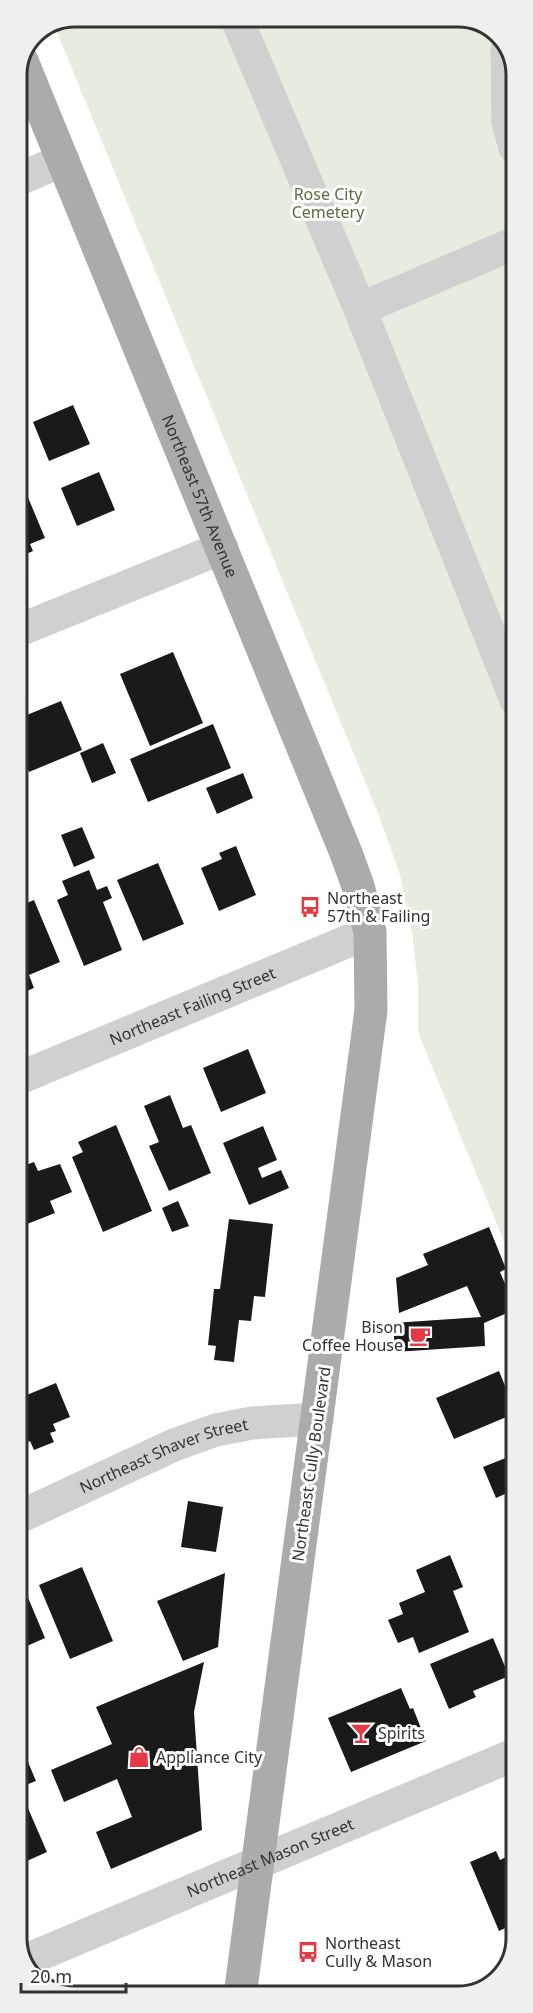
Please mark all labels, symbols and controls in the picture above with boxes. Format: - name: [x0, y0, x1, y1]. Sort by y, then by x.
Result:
- park label: Rose City Cemetery: [292, 183, 365, 223]
- street label: Northeast 57th Avenue: [157, 411, 243, 581]
- place label: Northeast 57th & Failing: [327, 887, 430, 927]
- bus stop icon: Northeast 57th & Failing: [298, 895, 322, 919]
- street label: Northeast Failing Street: [106, 961, 279, 1050]
- place label: Bison Coffee House: [302, 1316, 403, 1356]
- cafe icon: Bison Coffee House: [408, 1324, 432, 1348]
- street label: Northeast Cully Boulevard: [286, 1365, 336, 1563]
- street label: Northeast Shaver Street: [76, 1413, 250, 1498]
- bar icon: Spirits: [349, 1721, 373, 1745]
- place label: Spirits: [378, 1722, 425, 1744]
- shop icon: Appliance City: [127, 1745, 151, 1769]
- place label: Appliance City: [156, 1746, 263, 1768]
- street label: Northeast Mason Street: [183, 1812, 357, 1902]
- place label: Northeast Cully & Mason: [325, 1932, 432, 1972]
- bus stop icon: Northeast Cully & Mason: [296, 1940, 320, 1964]
- scale bar: [21, 1956, 126, 1994]
- text: 20 m: [30, 1964, 72, 1988]

